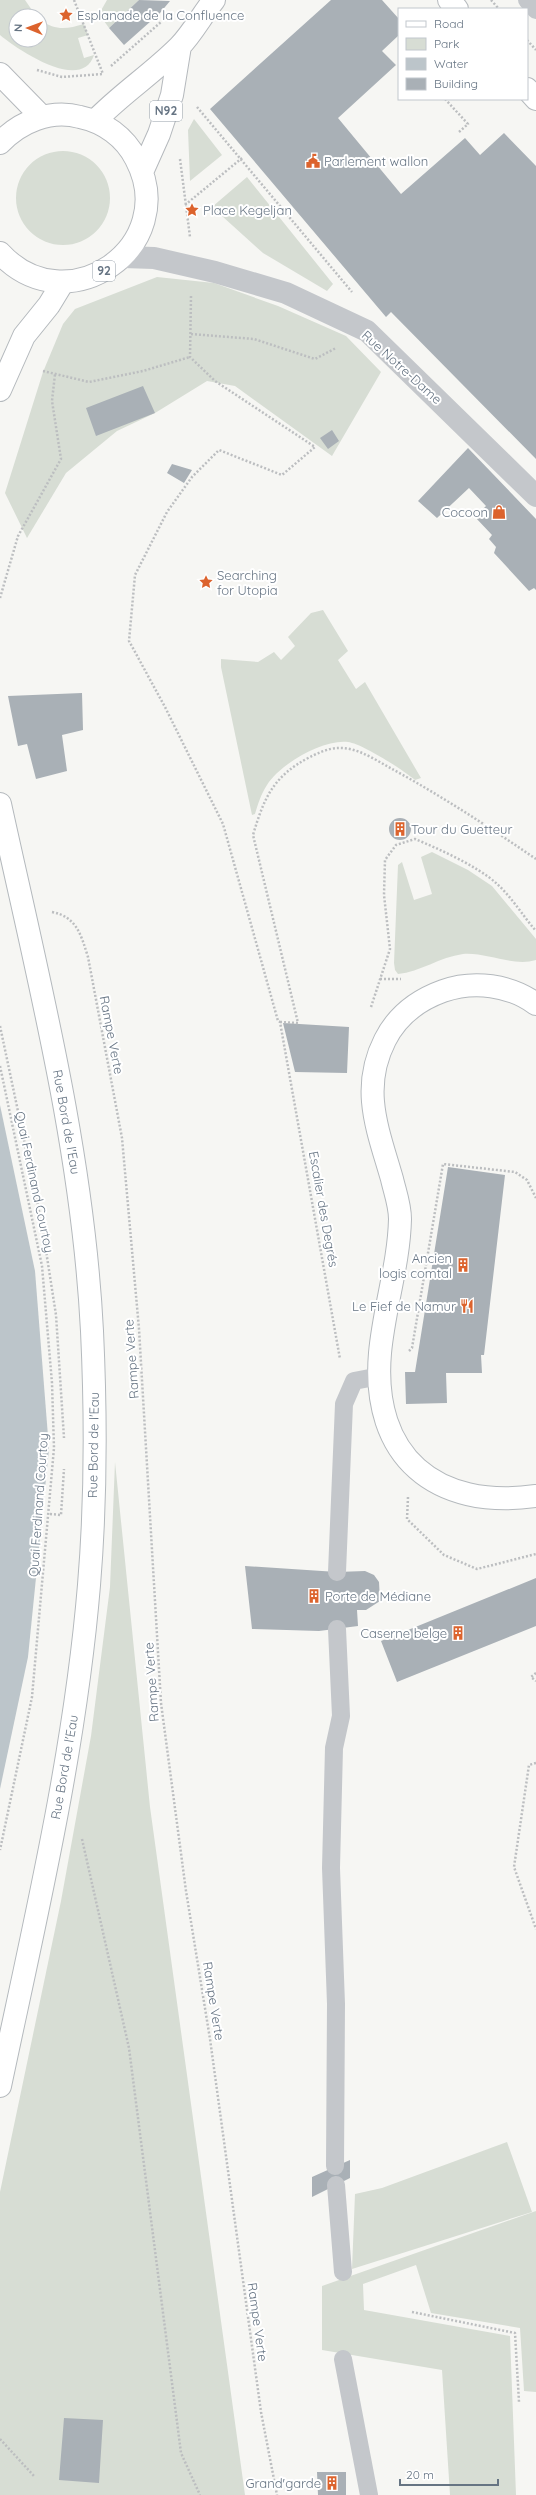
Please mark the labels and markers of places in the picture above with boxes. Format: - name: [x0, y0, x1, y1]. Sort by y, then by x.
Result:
- place icon: Esplanade de la Confluence: [58, 7, 74, 23]
- place label: Esplanade de la Confluence: [77, 7, 244, 23]
- public building icon: Parlement wallon: [305, 153, 321, 169]
- place label: Parlement wallon: [324, 153, 428, 169]
- place icon: Place Kegeljan: [184, 202, 200, 218]
- place label: Place Kegeljan: [203, 202, 292, 218]
- place label: Cocoon: [442, 504, 488, 520]
- shop icon: Cocoon: [491, 504, 507, 520]
- place label: Searching for Utopia: [217, 567, 278, 598]
- place icon: Searching for Utopia: [198, 574, 214, 590]
- building icon: Tour du Guetteur: [392, 821, 408, 837]
- place label: Tour du Guetteur: [411, 821, 512, 837]
- place label: Ancien logis comtal: [379, 1250, 452, 1281]
- building icon: Ancien logis comtal: [455, 1257, 471, 1273]
- place label: Le Fief de Namur: [352, 1298, 456, 1314]
- restaurant icon: Le Fief de Namur: [459, 1298, 475, 1314]
- building icon: Porte de Médiane: [306, 1588, 322, 1604]
- place label: Porte de Médiane: [325, 1588, 431, 1604]
- place label: Caserne belge: [360, 1625, 447, 1641]
- building icon: Caserne belge: [450, 1625, 466, 1641]
- place label: Grand'garde: [245, 2475, 321, 2491]
- building icon: Grand'garde: [324, 2475, 340, 2491]

